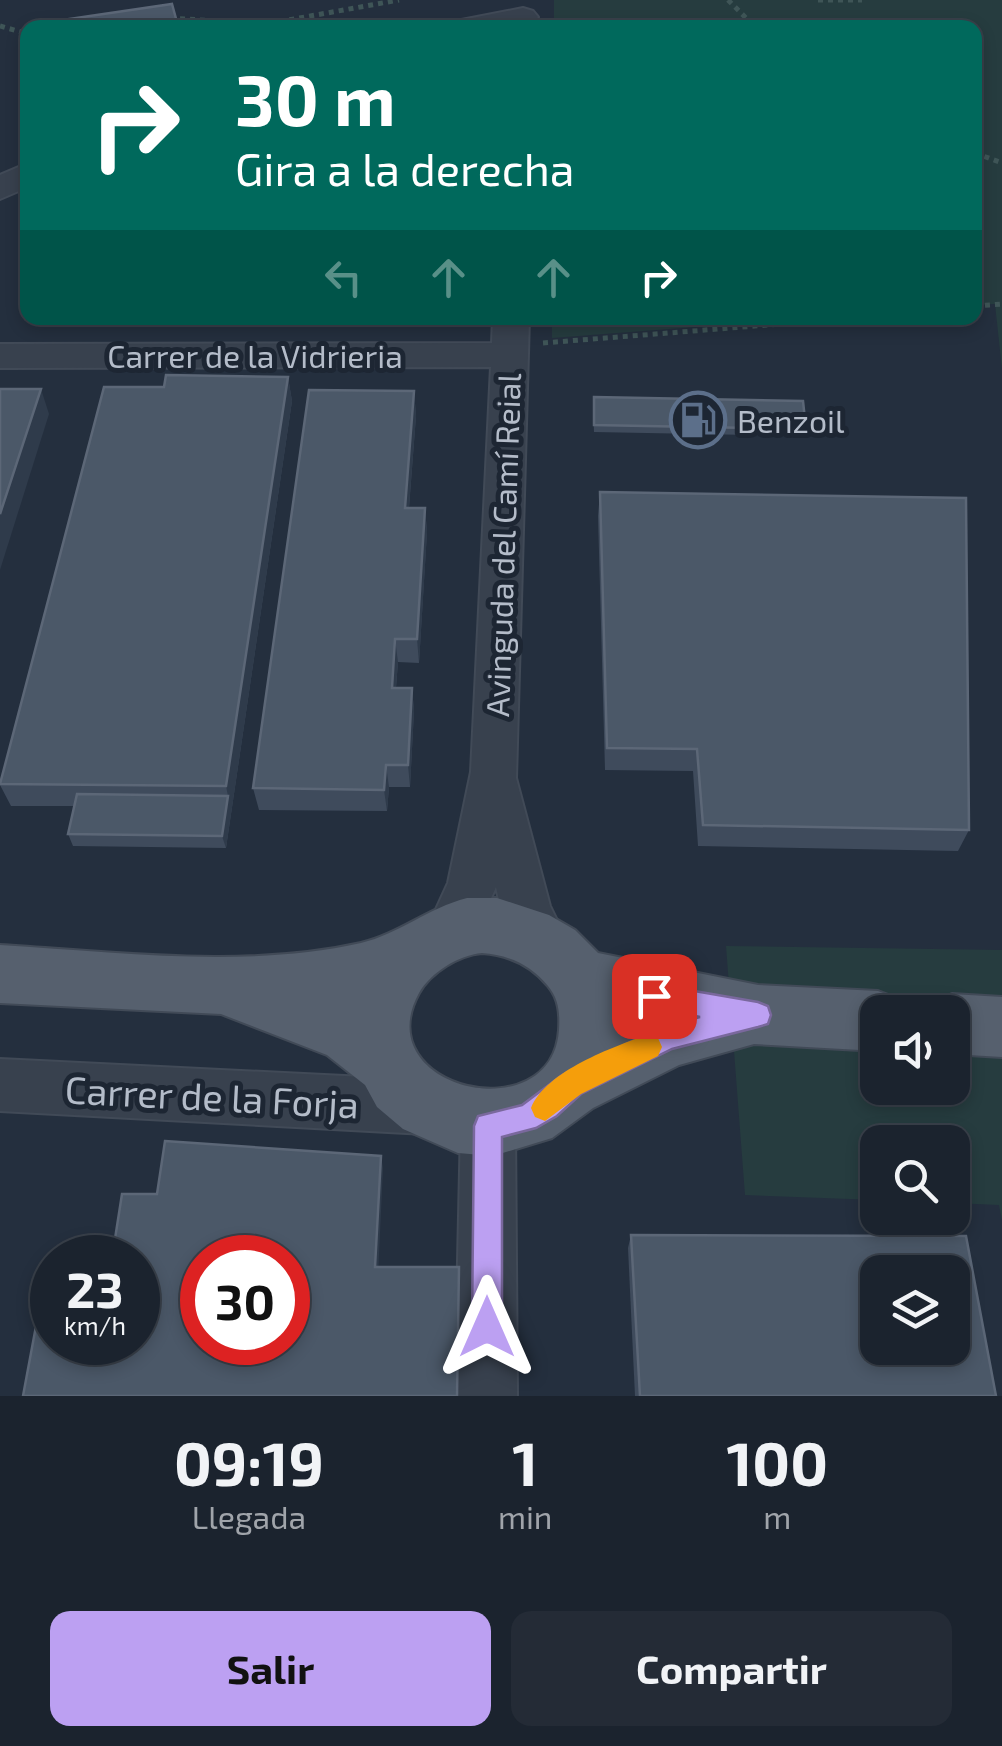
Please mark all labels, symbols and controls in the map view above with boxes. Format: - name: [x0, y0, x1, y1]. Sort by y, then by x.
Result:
- text: 30 m: [235, 56, 396, 140]
- icon: right: [70, 60, 200, 190]
- text: Gira a la derecha: [235, 141, 574, 195]
- icon: left: [316, 250, 371, 305]
- icon: ahead: [421, 250, 476, 305]
- icon: ahead: [526, 250, 581, 305]
- icon: right: [631, 250, 686, 305]
- street label: Carrer de la Vidrieria: [107, 336, 403, 374]
- street label: Avinguda del Camí Reial: [477, 372, 527, 718]
- fuel station icon: Benzoil: [668, 390, 728, 450]
- place label: Benzoil: [737, 401, 845, 439]
- pin: [612, 954, 697, 1039]
- icon: arrive: [627, 969, 682, 1024]
- map controls: [860, 995, 970, 1365]
- button: sound: [860, 995, 970, 1105]
- street label: Carrer de la Forja: [64, 1065, 360, 1127]
- button: search: [860, 1125, 970, 1235]
- speed limit sign: 30: [180, 1235, 310, 1365]
- button: layers: [860, 1255, 970, 1365]
- text: 23: [66, 1258, 124, 1318]
- position arrow: [435, 1275, 539, 1379]
- text: km/h: [64, 1310, 126, 1340]
- text: 09:19: [174, 1426, 324, 1498]
- text: 1: [512, 1426, 538, 1498]
- text: 100: [726, 1426, 828, 1498]
- text: Llegada: [192, 1497, 306, 1535]
- text: min: [498, 1497, 552, 1535]
- text: m: [763, 1497, 791, 1535]
- button: Salir: [50, 1611, 491, 1726]
- button: Compartir: [511, 1611, 952, 1726]

